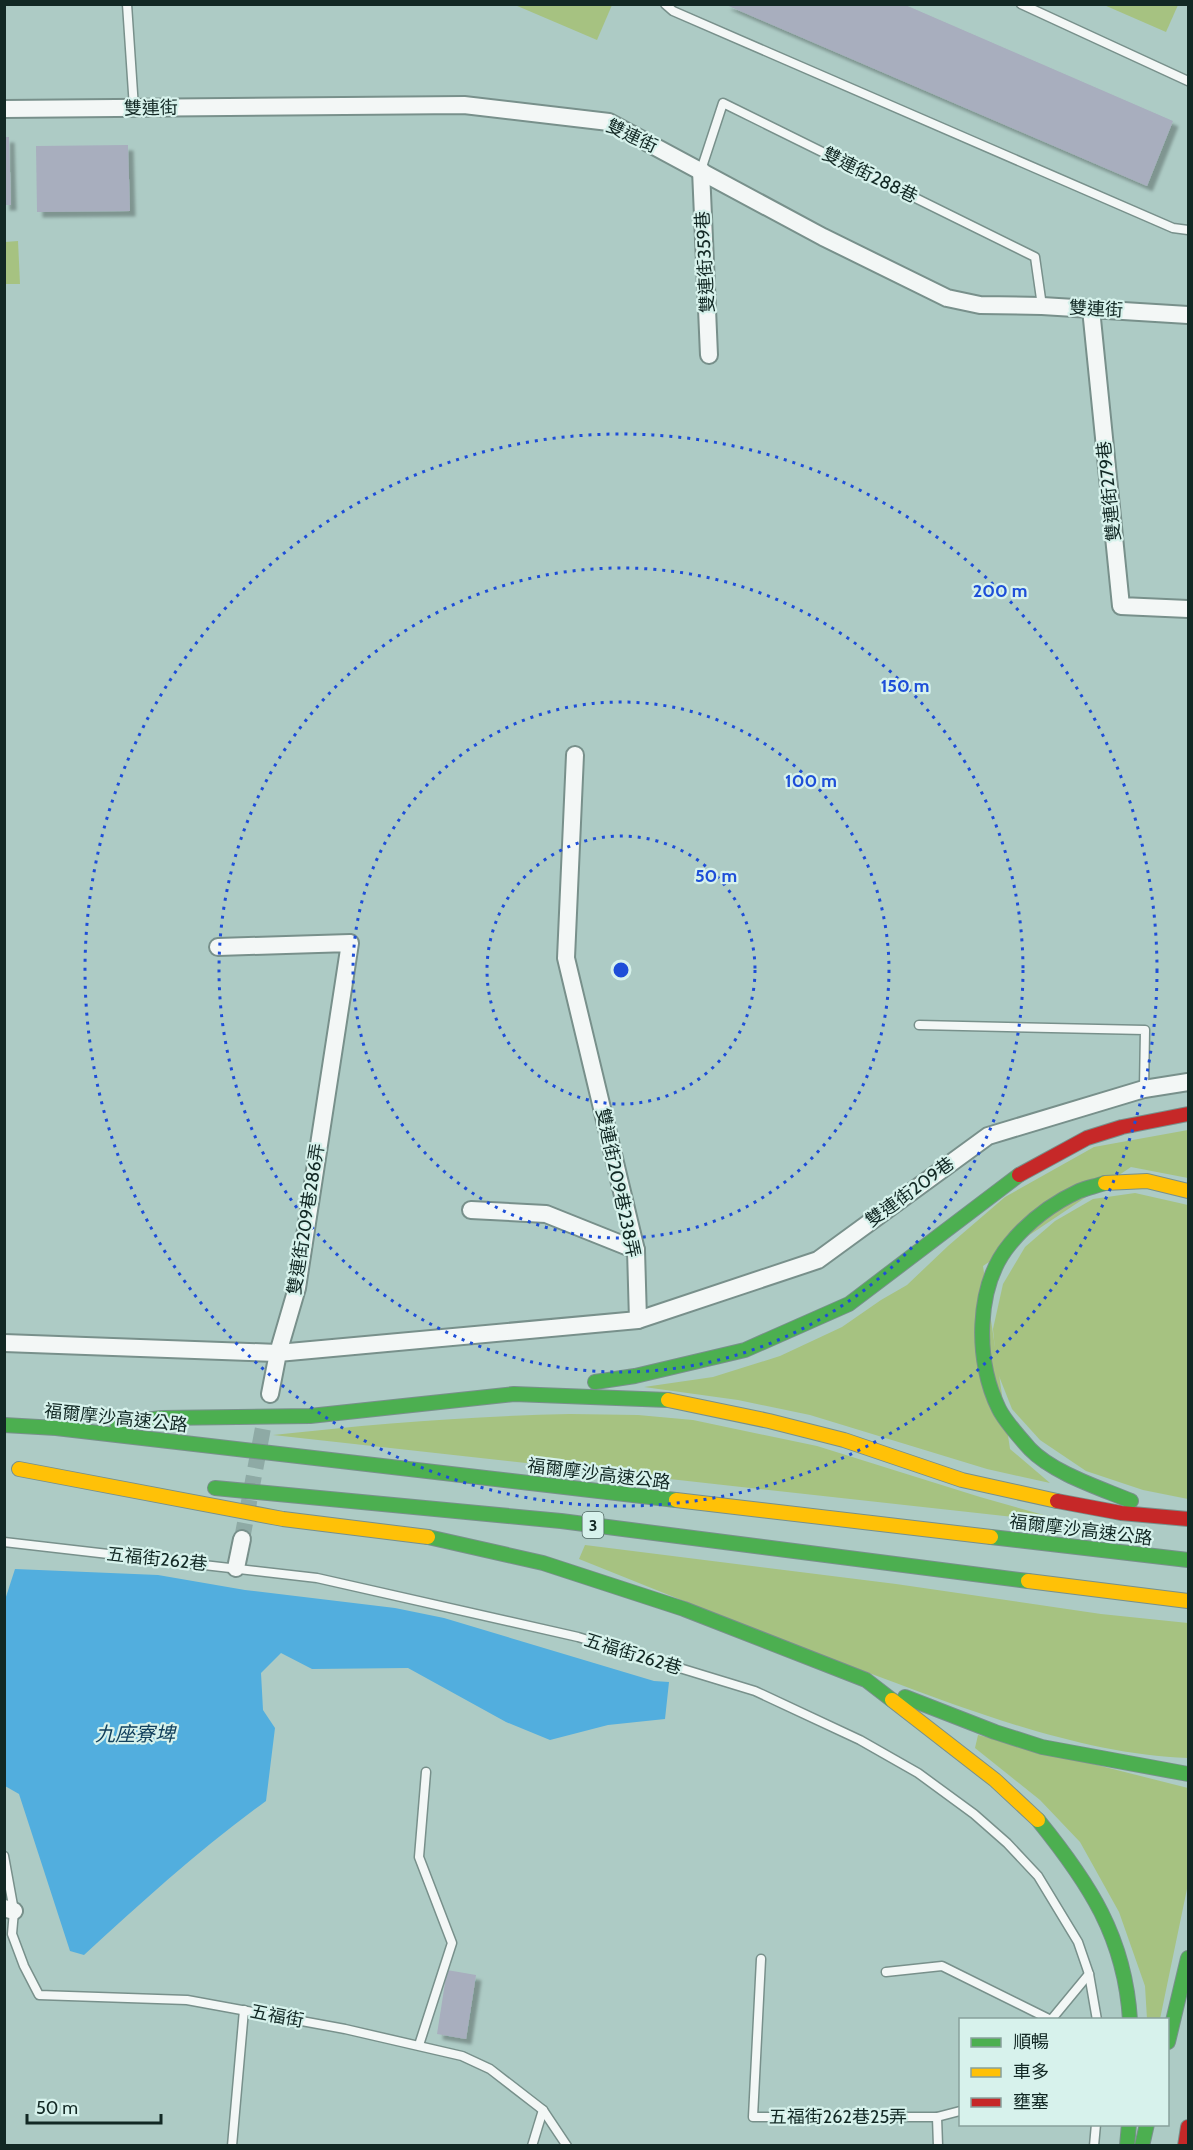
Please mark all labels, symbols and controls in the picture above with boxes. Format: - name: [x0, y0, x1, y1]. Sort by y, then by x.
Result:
- street label: 雙連街: [124, 97, 178, 119]
- street label: 雙連街: [603, 115, 661, 157]
- street label: 雙連街288巷: [819, 142, 921, 208]
- street label: 雙連街359巷: [691, 211, 719, 313]
- street label: 雙連街: [1068, 297, 1124, 321]
- street label: 雙連街279巷: [1093, 440, 1125, 542]
- text: 200 m: [973, 580, 1027, 602]
- text: 150 m: [881, 675, 929, 697]
- text: 100 m: [785, 770, 837, 792]
- text: 50 m: [695, 865, 737, 887]
- centre of rings: [611, 960, 631, 980]
- street label: 雙連街209巷238弄: [591, 1106, 645, 1260]
- street label: 雙連街209巷286弄: [283, 1142, 329, 1296]
- street label: 雙連街209巷: [861, 1152, 959, 1232]
- street label: 福爾摩沙高速公路: [43, 1400, 189, 1436]
- street label: 福爾摩沙高速公路: [526, 1454, 672, 1494]
- street label: 福爾摩沙高速公路: [1008, 1510, 1154, 1550]
- road number: 3: [582, 1512, 604, 1538]
- street label: 五福街262巷: [106, 1543, 208, 1575]
- street label: 五福街262巷: [581, 1629, 685, 1679]
- water label: 九座寮埤: [95, 1722, 177, 1746]
- street label: 五福街: [248, 2000, 306, 2032]
- legend: [959, 2018, 1169, 2126]
- text: 順暢: [1013, 2031, 1049, 2053]
- text: 車多: [1013, 2061, 1049, 2083]
- scale bar: [27, 2087, 160, 2125]
- text: 壅塞: [1013, 2091, 1049, 2113]
- text: 50 m: [36, 2097, 78, 2119]
- street label: 五福街262巷25弄: [769, 2106, 907, 2128]

